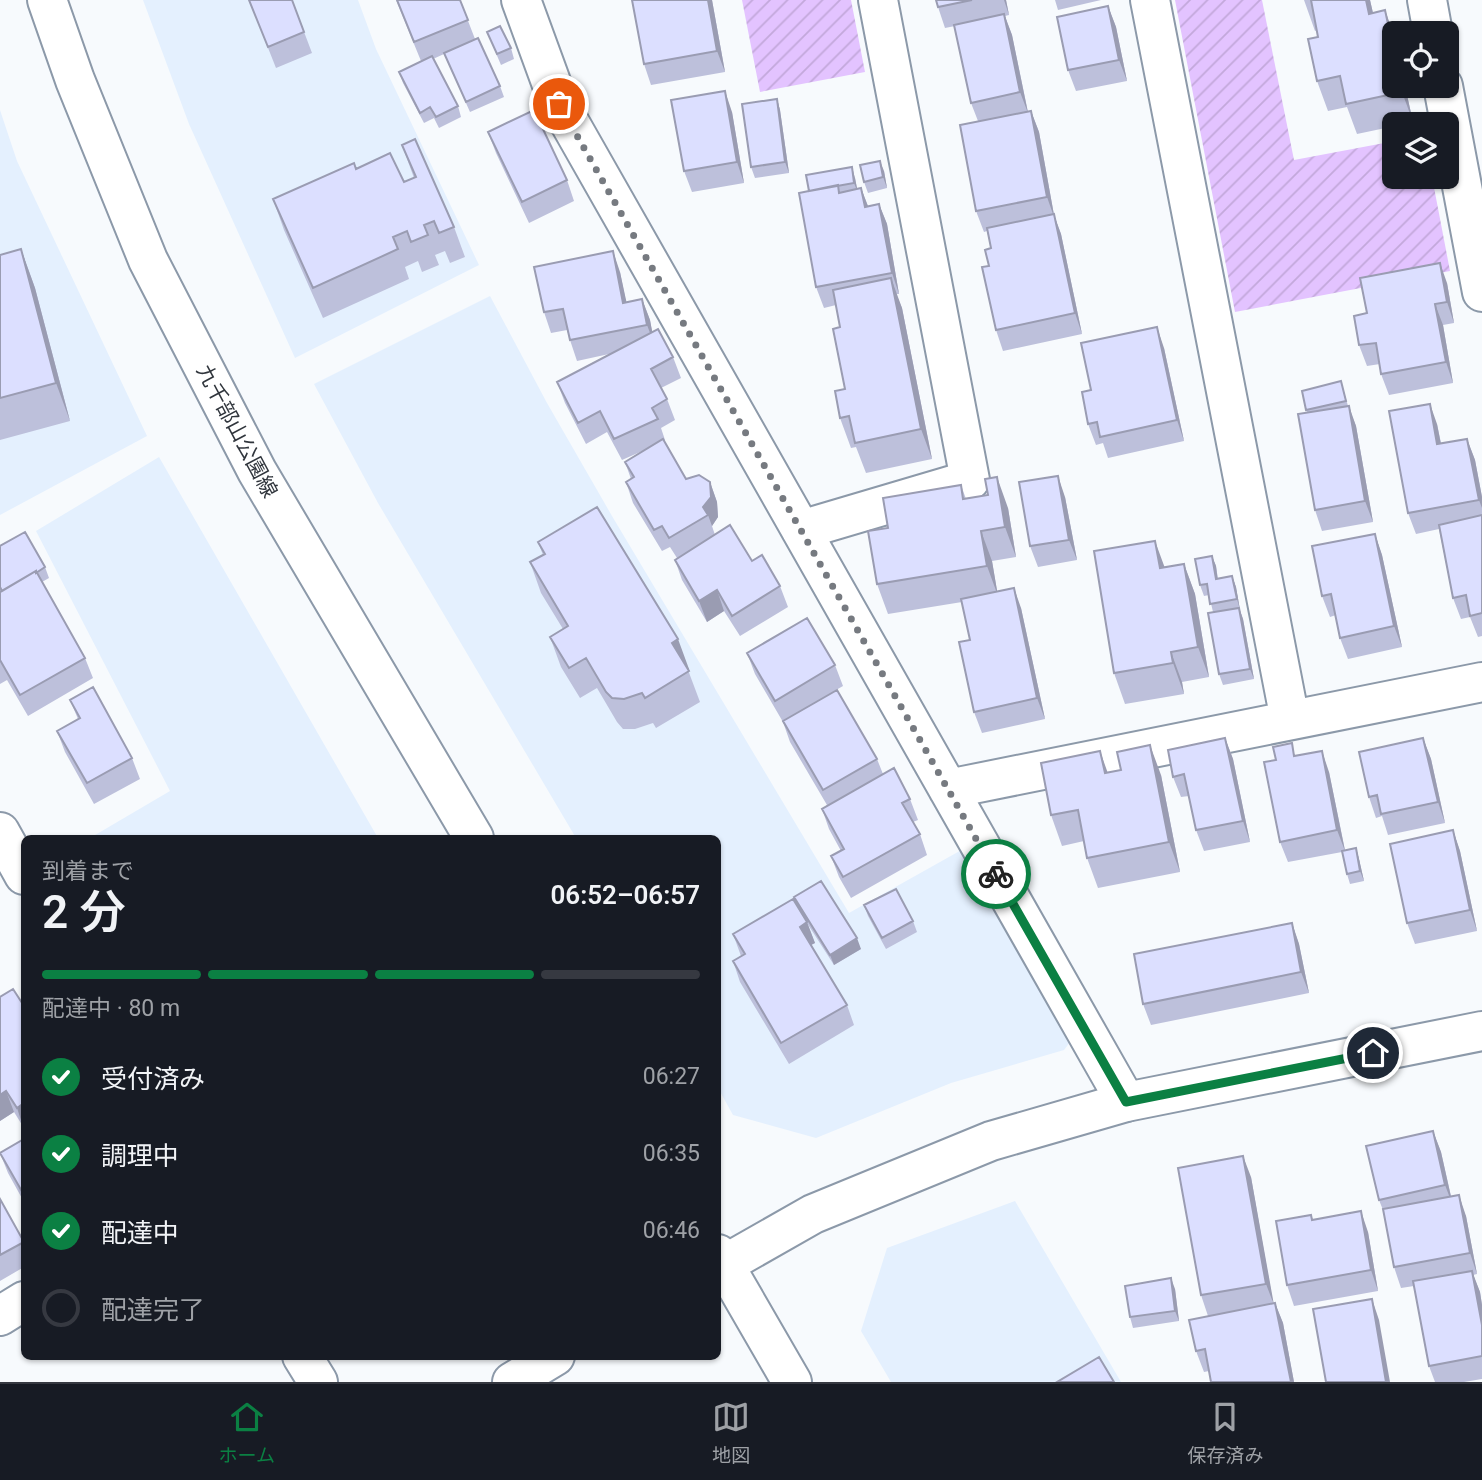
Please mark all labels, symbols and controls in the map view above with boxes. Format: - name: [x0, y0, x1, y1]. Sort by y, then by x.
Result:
- map controls: [1382, 21, 1459, 189]
- button: locate: [1382, 21, 1459, 98]
- pin: [529, 74, 589, 134]
- icon: bag: [540, 85, 578, 123]
- button: layers: [1382, 112, 1459, 189]
- street label: 九千部山公園線: [192, 360, 282, 502]
- courier: [961, 839, 1031, 909]
- icon: bike: [977, 855, 1015, 893]
- text: 到着まで: [42, 858, 134, 885]
- text: 06:52–06:57: [550, 880, 700, 910]
- text: 2 分: [42, 885, 126, 939]
- text: 配達中 · 80 m: [42, 995, 180, 1022]
- pin: [1343, 1023, 1403, 1083]
- icon: home: [1354, 1034, 1392, 1072]
- icon: check: [42, 1058, 80, 1096]
- text: 06:27: [643, 1063, 700, 1090]
- text: 受付済み: [101, 1064, 205, 1094]
- icon: check: [42, 1135, 80, 1173]
- text: 06:35: [643, 1140, 700, 1167]
- text: 調理中: [101, 1141, 179, 1171]
- icon: check: [42, 1212, 80, 1250]
- text: 06:46: [643, 1217, 700, 1244]
- text: 配達中: [101, 1218, 179, 1248]
- text: 配達完了: [101, 1295, 205, 1325]
- tab: ホーム: [219, 1398, 275, 1467]
- tab: 地図: [712, 1398, 750, 1467]
- tab: 保存済み: [1187, 1398, 1263, 1467]

